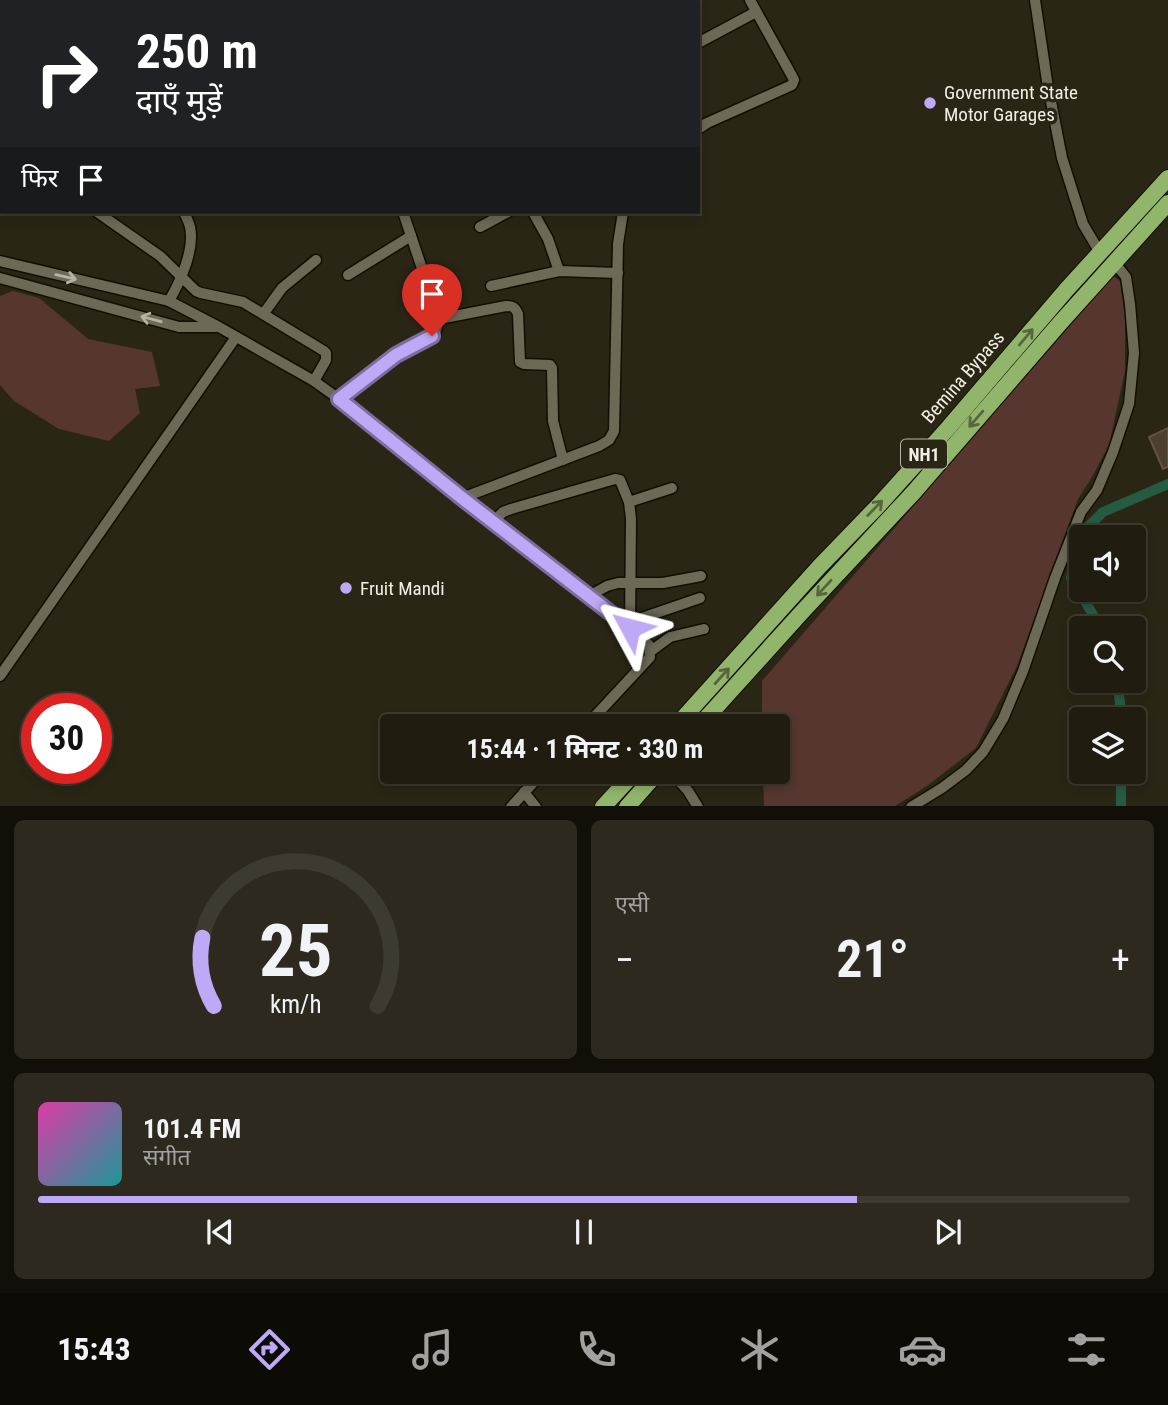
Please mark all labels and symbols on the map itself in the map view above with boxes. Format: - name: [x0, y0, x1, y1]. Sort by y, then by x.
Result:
- place label: Government State Motor Garages: [944, 81, 1078, 126]
- marker: Government State Motor Garages: [922, 95, 938, 111]
- pin: [402, 264, 462, 336]
- one-way arrow: [54, 270, 77, 284]
- one-way arrow: [141, 312, 163, 325]
- street label: Bemina Bypass: [917, 326, 1009, 428]
- one-way arrow: [1018, 328, 1034, 346]
- one-way arrow: [969, 410, 984, 428]
- road number: NH1: [901, 440, 947, 468]
- one-way arrow: [867, 500, 884, 517]
- place label: Fruit Mandi: [360, 577, 445, 600]
- one-way arrow: [816, 579, 832, 597]
- marker: Fruit Mandi: [338, 580, 354, 596]
- position arrow: [593, 591, 667, 665]
- one-way arrow: [714, 668, 731, 685]
- speed limit sign: 30: [21, 693, 112, 784]

